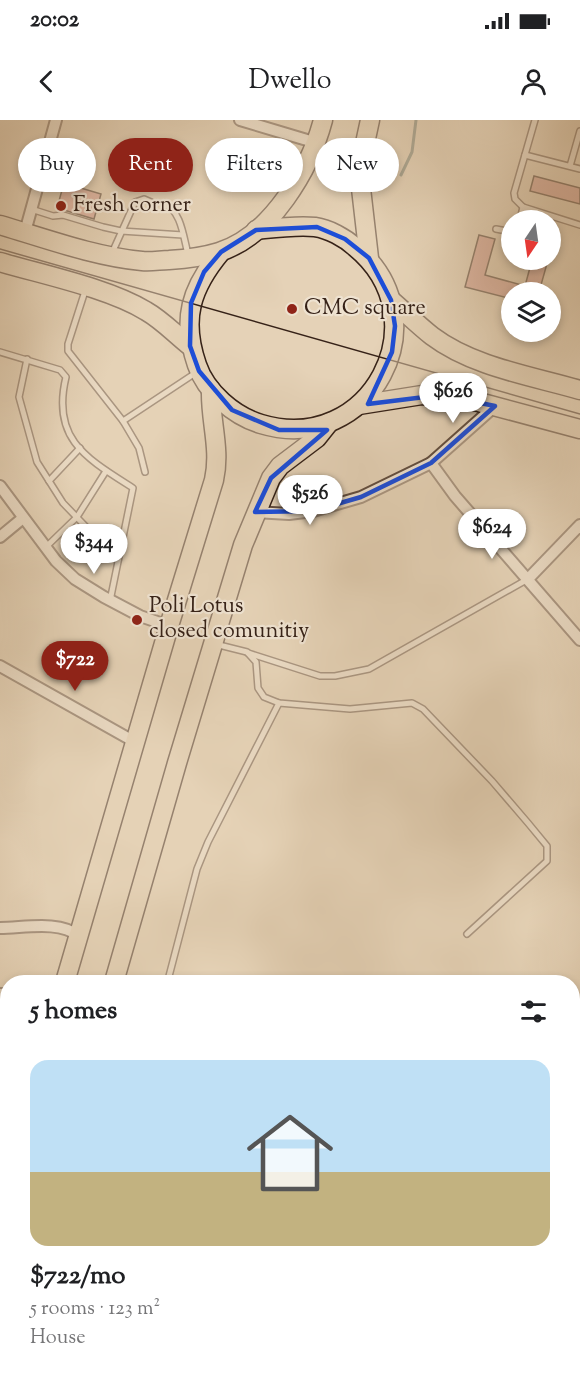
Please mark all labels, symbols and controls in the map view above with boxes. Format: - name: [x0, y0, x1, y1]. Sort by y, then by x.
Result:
- text: 20:02: [30, 5, 79, 37]
- text: Dwello: [249, 62, 331, 101]
- icon: back: [30, 65, 63, 98]
- icon: person: [517, 65, 550, 98]
- chip: Buy: [18, 138, 96, 192]
- chip: Rent: [108, 138, 193, 192]
- chip: Filters: [205, 138, 303, 192]
- chip: New: [315, 138, 399, 192]
- place label: Fresh corner: [73, 190, 191, 222]
- marker: Fresh corner: [54, 199, 68, 213]
- north arrow: [501, 210, 561, 270]
- map controls: [501, 210, 561, 342]
- button: layers: [501, 282, 561, 342]
- place label: CMC square: [304, 293, 426, 325]
- marker: CMC square: [285, 302, 299, 316]
- pin: $626: [417, 373, 489, 424]
- text: $626: [433, 378, 473, 407]
- pin: $526: [274, 475, 346, 526]
- text: $526: [292, 480, 328, 509]
- pin: $624: [456, 509, 528, 560]
- text: $624: [472, 514, 512, 543]
- pin: $344: [58, 524, 130, 575]
- text: $344: [75, 529, 113, 558]
- place label: Poli Lotus closed comunitiy: [149, 591, 309, 648]
- marker: Poli Lotus closed comunitiy: [130, 613, 144, 627]
- pin: $722: [39, 641, 111, 692]
- text: $722: [55, 646, 95, 675]
- text: 5 homes: [30, 993, 117, 1030]
- icon: filters: [517, 995, 550, 1028]
- icon: home: [236, 1099, 344, 1207]
- text: $722/mo: [30, 1258, 125, 1295]
- text: 5 rooms · 123 m²: [30, 1295, 160, 1324]
- text: House: [30, 1324, 85, 1353]

